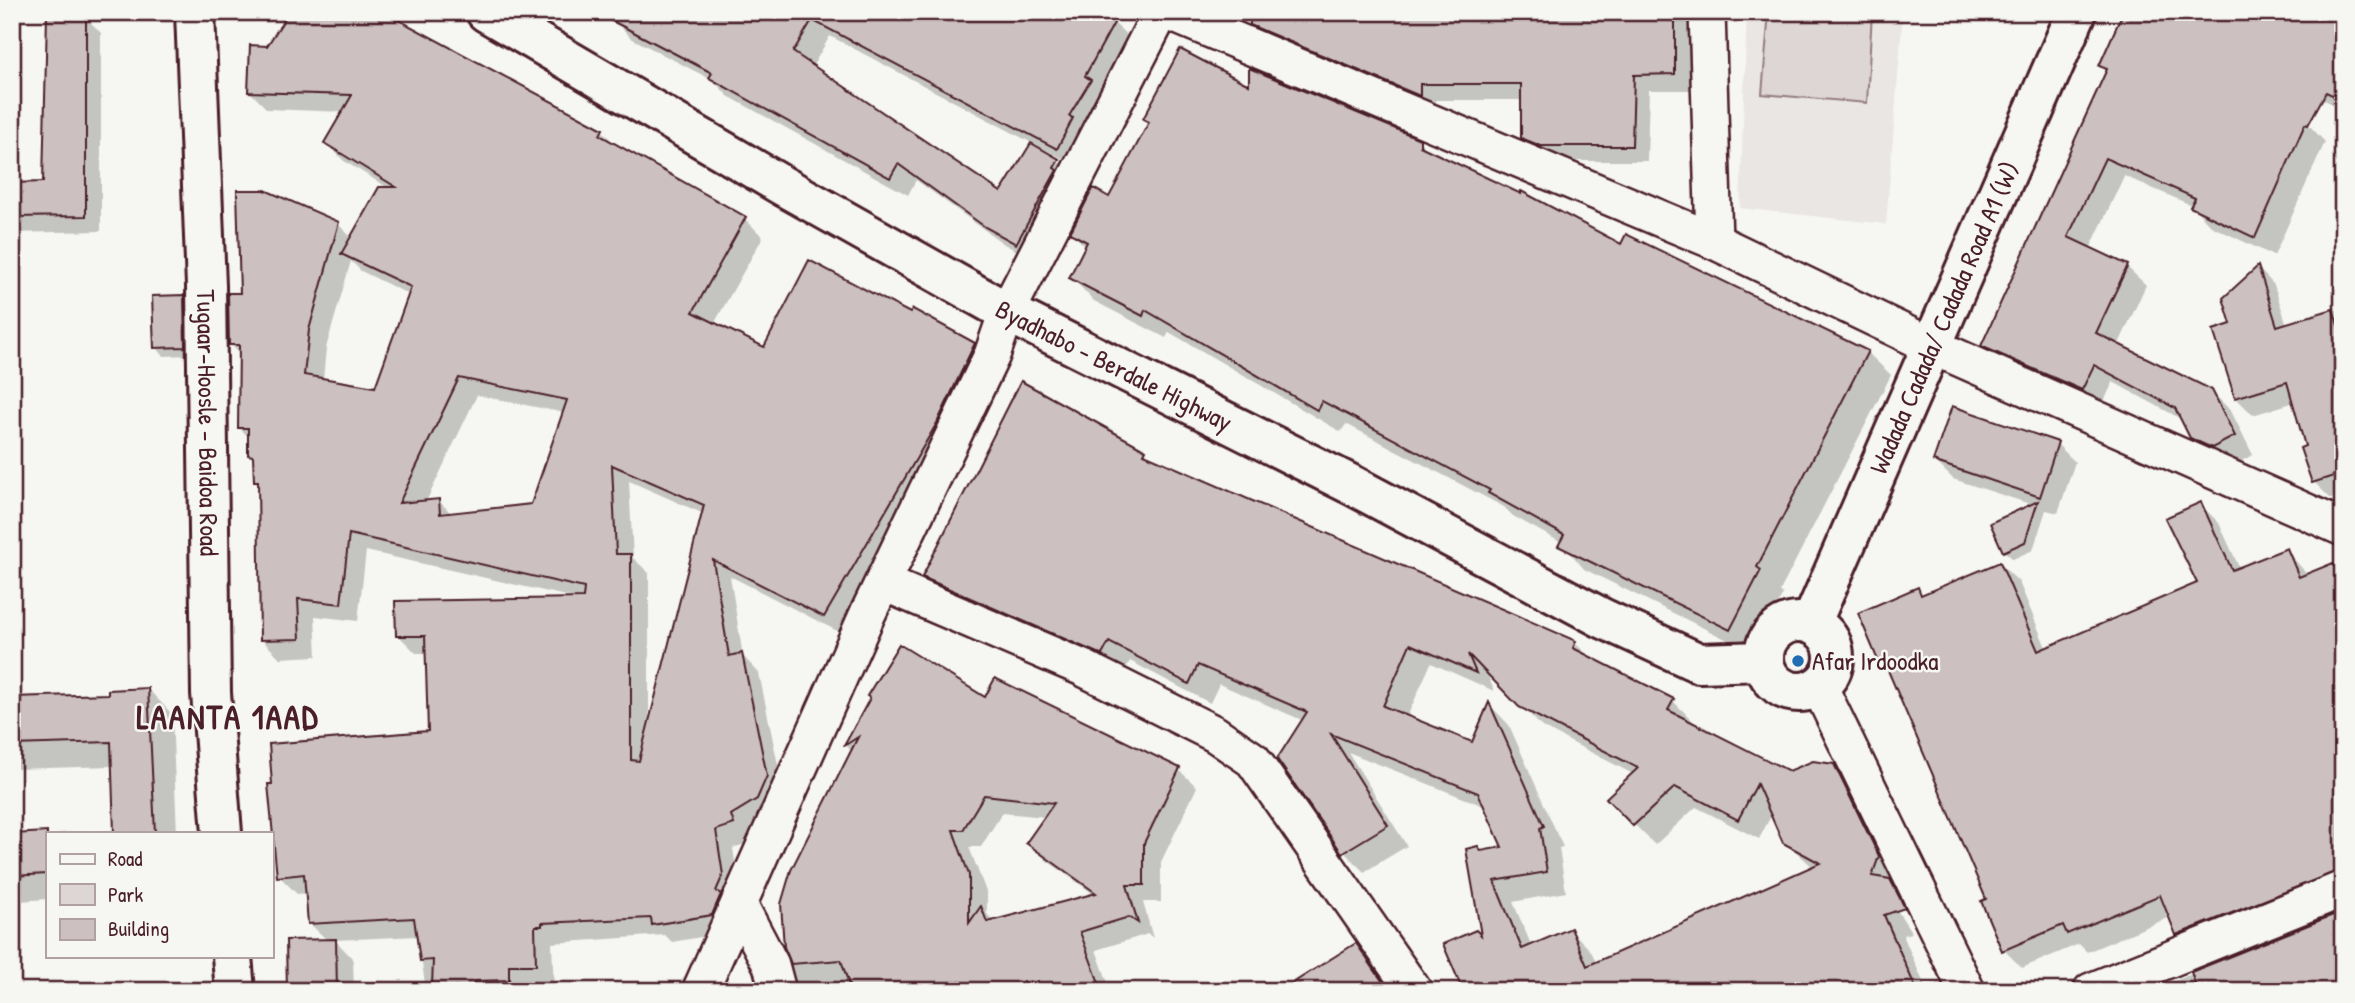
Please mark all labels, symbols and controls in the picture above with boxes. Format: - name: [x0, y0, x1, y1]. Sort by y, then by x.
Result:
- street label: Wadada Cadada/ Cadada Road A1 (W): [1860, 156, 2027, 479]
- street label: Tugaar-Hoosle - Baidoa Road: [189, 289, 227, 556]
- street label: Byadhabo - Berdale Highway: [990, 291, 1238, 439]
- place label: Afar Irdoodka: [1812, 643, 1939, 678]
- marker: Afar Irdoodka: [1790, 653, 1806, 669]
- district label: LAANTA 1AAD: [136, 695, 320, 739]
- legend: [46, 832, 273, 958]
- text: Road: [108, 844, 142, 873]
- text: Park: [108, 880, 143, 909]
- text: Building: [108, 914, 169, 943]

